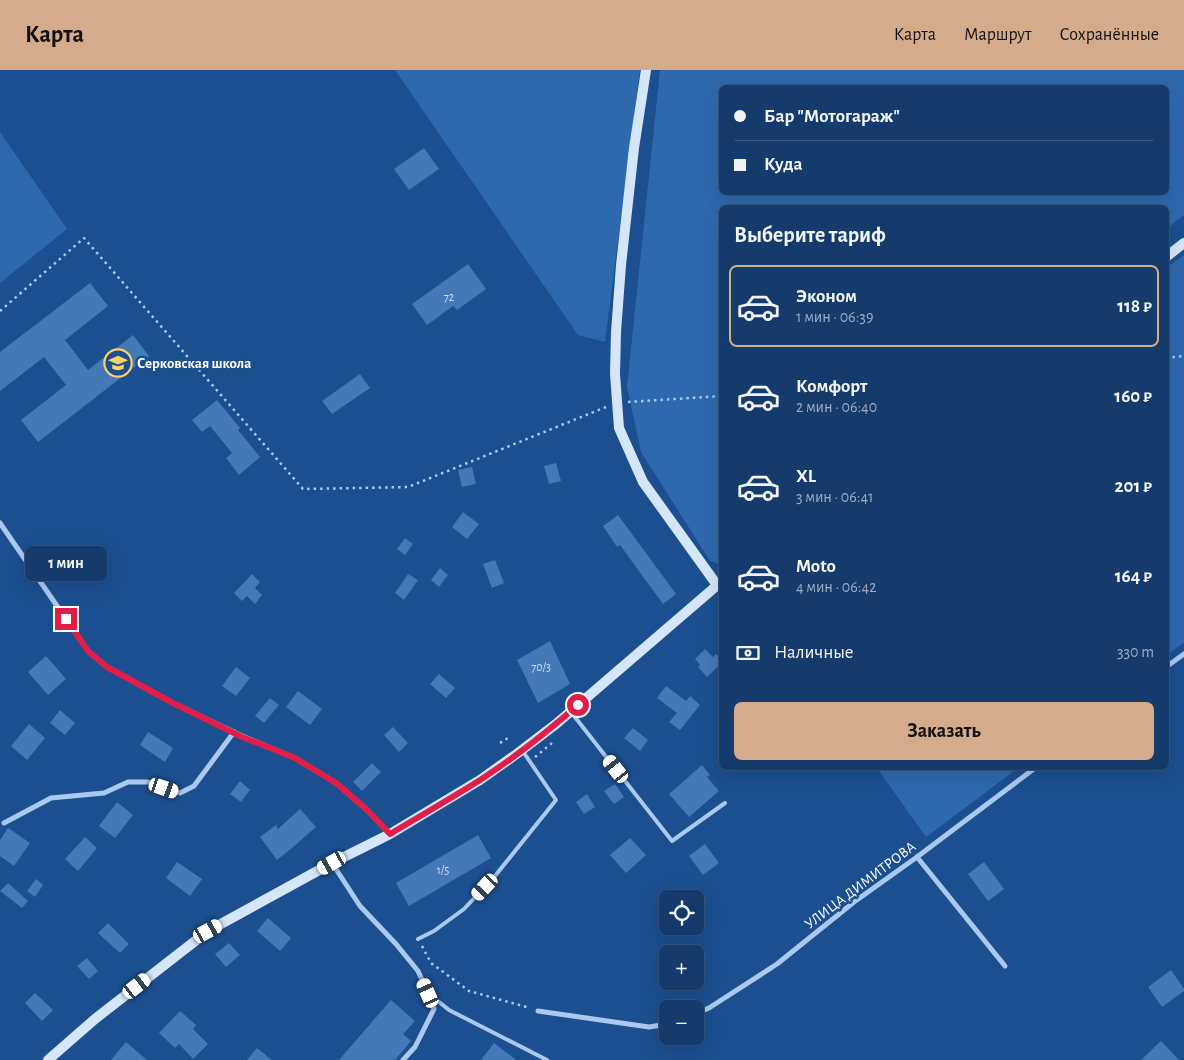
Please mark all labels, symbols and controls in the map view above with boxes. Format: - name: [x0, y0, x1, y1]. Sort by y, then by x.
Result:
- text: Карта: [25, 23, 84, 47]
- text: Карта: [894, 26, 936, 44]
- text: Маршрут: [964, 26, 1032, 44]
- text: Сохранённые: [1060, 26, 1159, 44]
- text: Бар "Мотогараж": [764, 107, 900, 126]
- text: Куда: [764, 155, 803, 174]
- text: Выберите тариф: [734, 224, 886, 246]
- icon: car: [736, 284, 781, 329]
- text: Эконом: [796, 287, 857, 306]
- house number: 72: [444, 291, 455, 303]
- text: 118 ₽: [1117, 297, 1152, 316]
- text: 1 мин · 06:39: [796, 309, 873, 325]
- school or university icon: Серковская школа: [103, 348, 133, 378]
- place label: Серковская школа: [137, 356, 251, 371]
- icon: car: [736, 374, 781, 419]
- text: Комфорт: [796, 377, 867, 396]
- text: 160 ₽: [1114, 387, 1152, 406]
- text: 2 мин · 06:40: [796, 399, 877, 415]
- icon: car: [736, 464, 781, 509]
- text: XL: [796, 467, 816, 486]
- text: 201 ₽: [1115, 477, 1152, 496]
- text: 3 мин · 06:41: [796, 489, 874, 505]
- callout: 1 мин: [25, 546, 107, 582]
- icon: car: [736, 554, 781, 599]
- text: 1 мин: [48, 555, 84, 571]
- text: Moto: [796, 557, 836, 576]
- text: 164 ₽: [1115, 567, 1152, 586]
- text: 4 мин · 06:42: [796, 579, 876, 595]
- route end: [55, 608, 77, 630]
- icon: cash: [734, 639, 762, 667]
- text: Наличные: [774, 643, 854, 662]
- text: 330 m: [1117, 644, 1154, 660]
- house number: 70/3: [531, 661, 551, 673]
- route start: [567, 694, 589, 716]
- button: Заказать: [734, 702, 1154, 760]
- car: [600, 753, 631, 785]
- car: [147, 776, 180, 800]
- street label: УЛИЦА ДИМИТРОВА: [802, 839, 919, 932]
- car: [315, 849, 348, 877]
- house number: 1/5: [437, 864, 449, 876]
- car: [469, 871, 500, 903]
- map controls: [659, 890, 704, 1045]
- button: locate: [659, 890, 704, 935]
- car: [191, 917, 224, 945]
- button: +: [659, 945, 704, 990]
- car: [120, 971, 153, 1001]
- car: [415, 976, 440, 1010]
- button: −: [659, 1000, 704, 1045]

